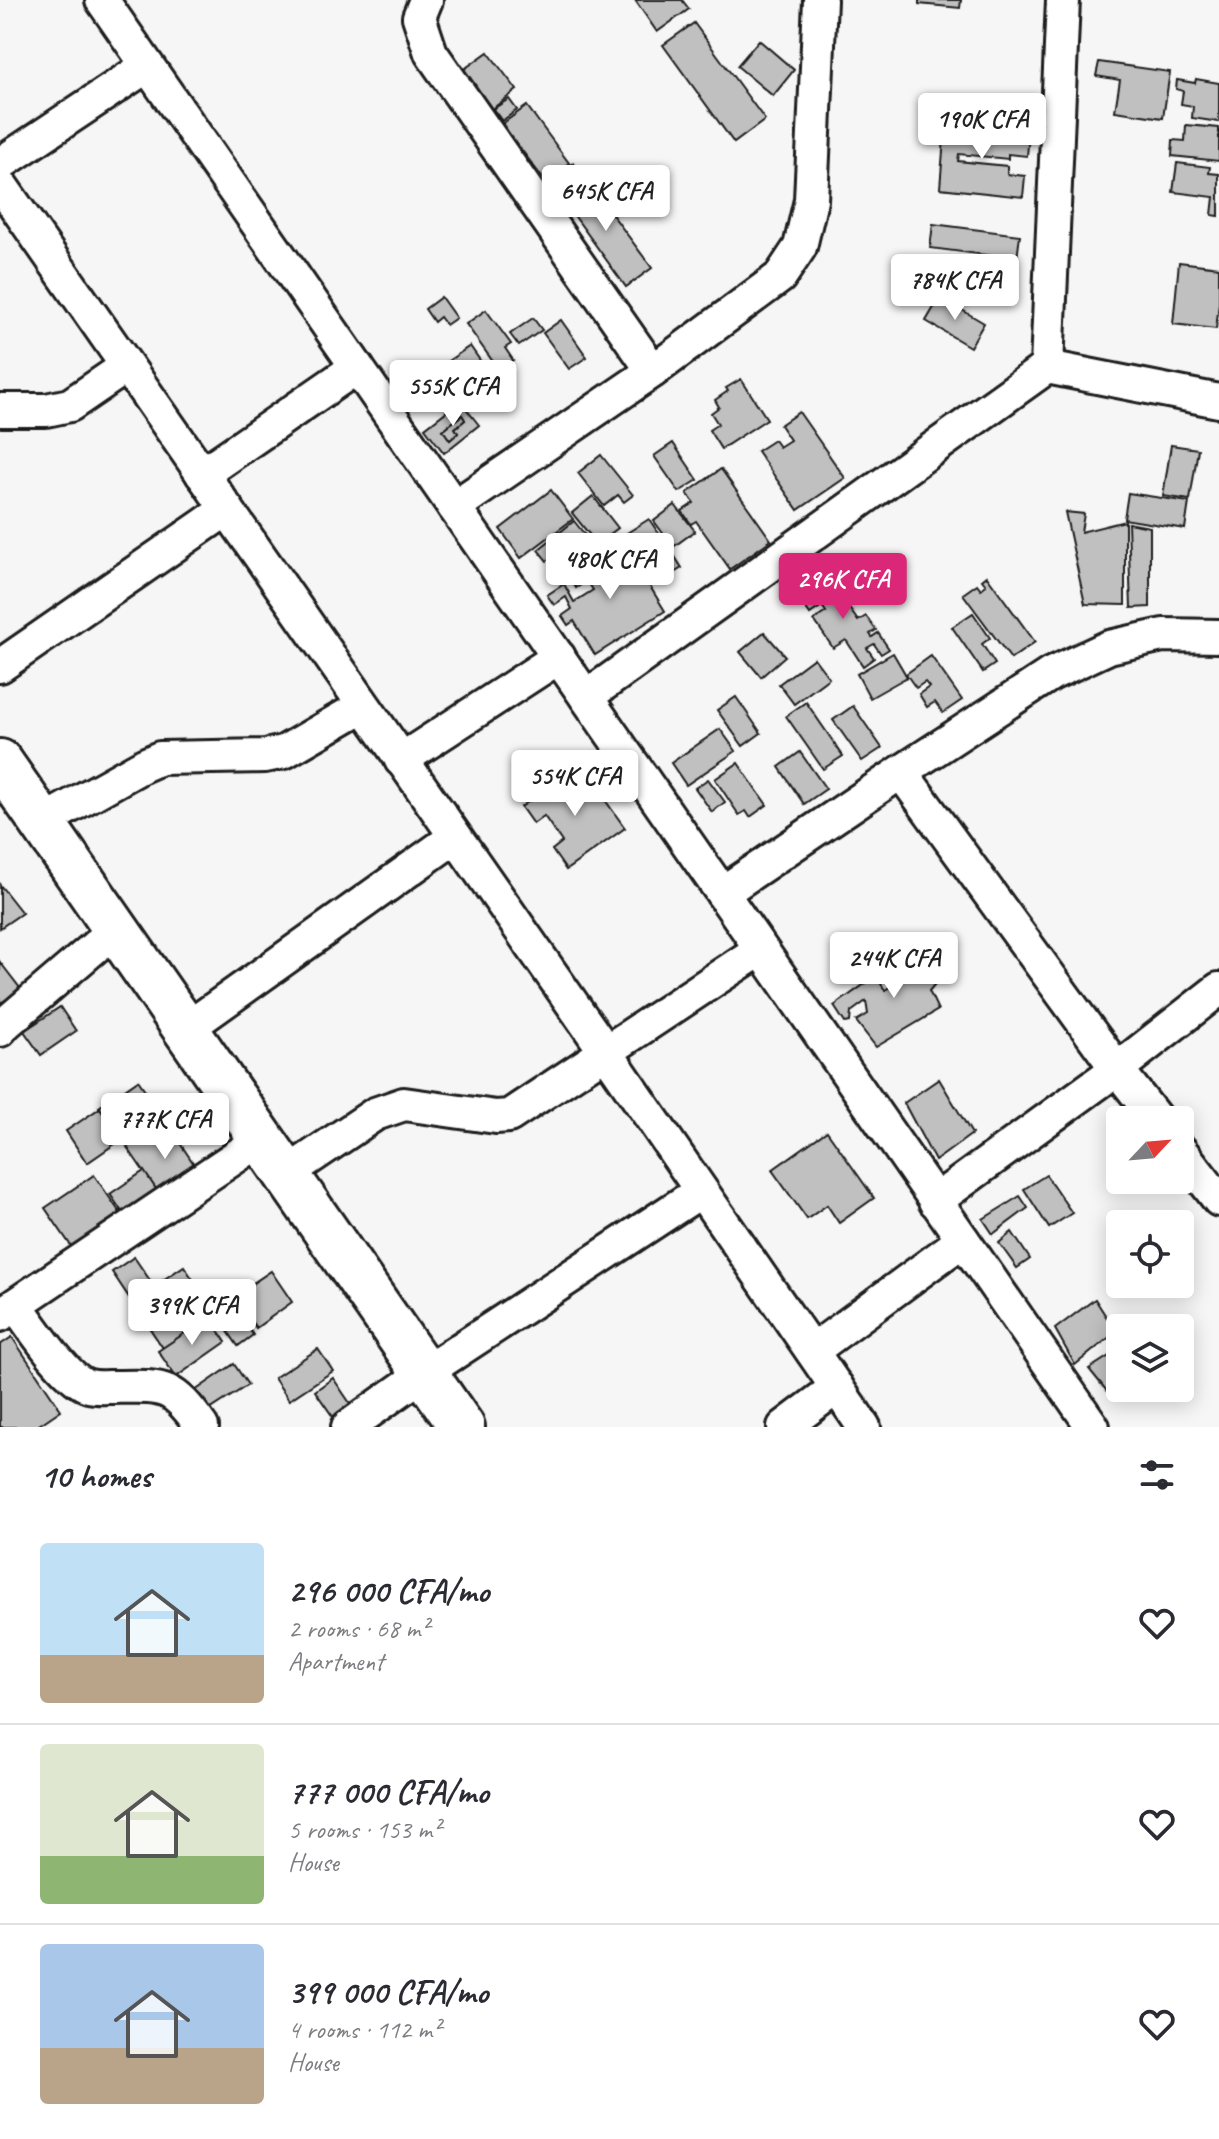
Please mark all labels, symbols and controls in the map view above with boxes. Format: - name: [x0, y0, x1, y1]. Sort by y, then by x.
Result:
- pin: 190K CFA: [899, 93, 1065, 161]
- text: 190K CFA: [936, 102, 1028, 135]
- pin: 645K CFA: [523, 165, 689, 233]
- text: 645K CFA: [560, 174, 652, 207]
- pin: 784K CFA: [872, 254, 1038, 322]
- text: 784K CFA: [909, 263, 1001, 296]
- pin: 555K CFA: [370, 360, 536, 428]
- text: 555K CFA: [408, 369, 498, 402]
- pin: 480K CFA: [527, 533, 693, 601]
- text: 480K CFA: [564, 542, 656, 575]
- pin: 296K CFA: [760, 553, 926, 621]
- text: 296K CFA: [797, 562, 889, 595]
- pin: 554K CFA: [492, 750, 658, 818]
- text: 554K CFA: [529, 759, 621, 792]
- pin: 244K CFA: [811, 932, 977, 1000]
- text: 244K CFA: [848, 941, 940, 974]
- pin: 777K CFA: [82, 1093, 248, 1161]
- text: 777K CFA: [119, 1102, 211, 1135]
- north arrow: [1106, 1106, 1194, 1194]
- map controls: [1106, 1106, 1194, 1402]
- button: locate: [1106, 1210, 1194, 1298]
- pin: 399K CFA: [109, 1279, 275, 1347]
- text: 399K CFA: [146, 1288, 238, 1321]
- button: layers: [1106, 1314, 1194, 1402]
- icon: filters: [1135, 1453, 1179, 1497]
- text: 10 homes: [40, 1454, 151, 1497]
- text: 296 000 CFA/mo: [288, 1569, 489, 1612]
- icon: home: [104, 1575, 200, 1671]
- icon: heart: [1135, 1601, 1179, 1645]
- text: 2 rooms · 68 m²: [288, 1612, 429, 1645]
- text: Apartment: [288, 1645, 384, 1678]
- text: 777 000 CFA/mo: [288, 1770, 488, 1813]
- icon: home: [104, 1776, 200, 1872]
- icon: heart: [1135, 1802, 1179, 1846]
- text: 5 rooms · 153 m²: [288, 1813, 440, 1846]
- text: House: [288, 1846, 339, 1879]
- text: 399 000 CFA/mo: [288, 1970, 488, 2013]
- icon: home: [104, 1976, 200, 2072]
- icon: heart: [1135, 2002, 1179, 2046]
- text: 4 rooms · 112 m²: [288, 2013, 440, 2046]
- text: House: [288, 2046, 339, 2079]

